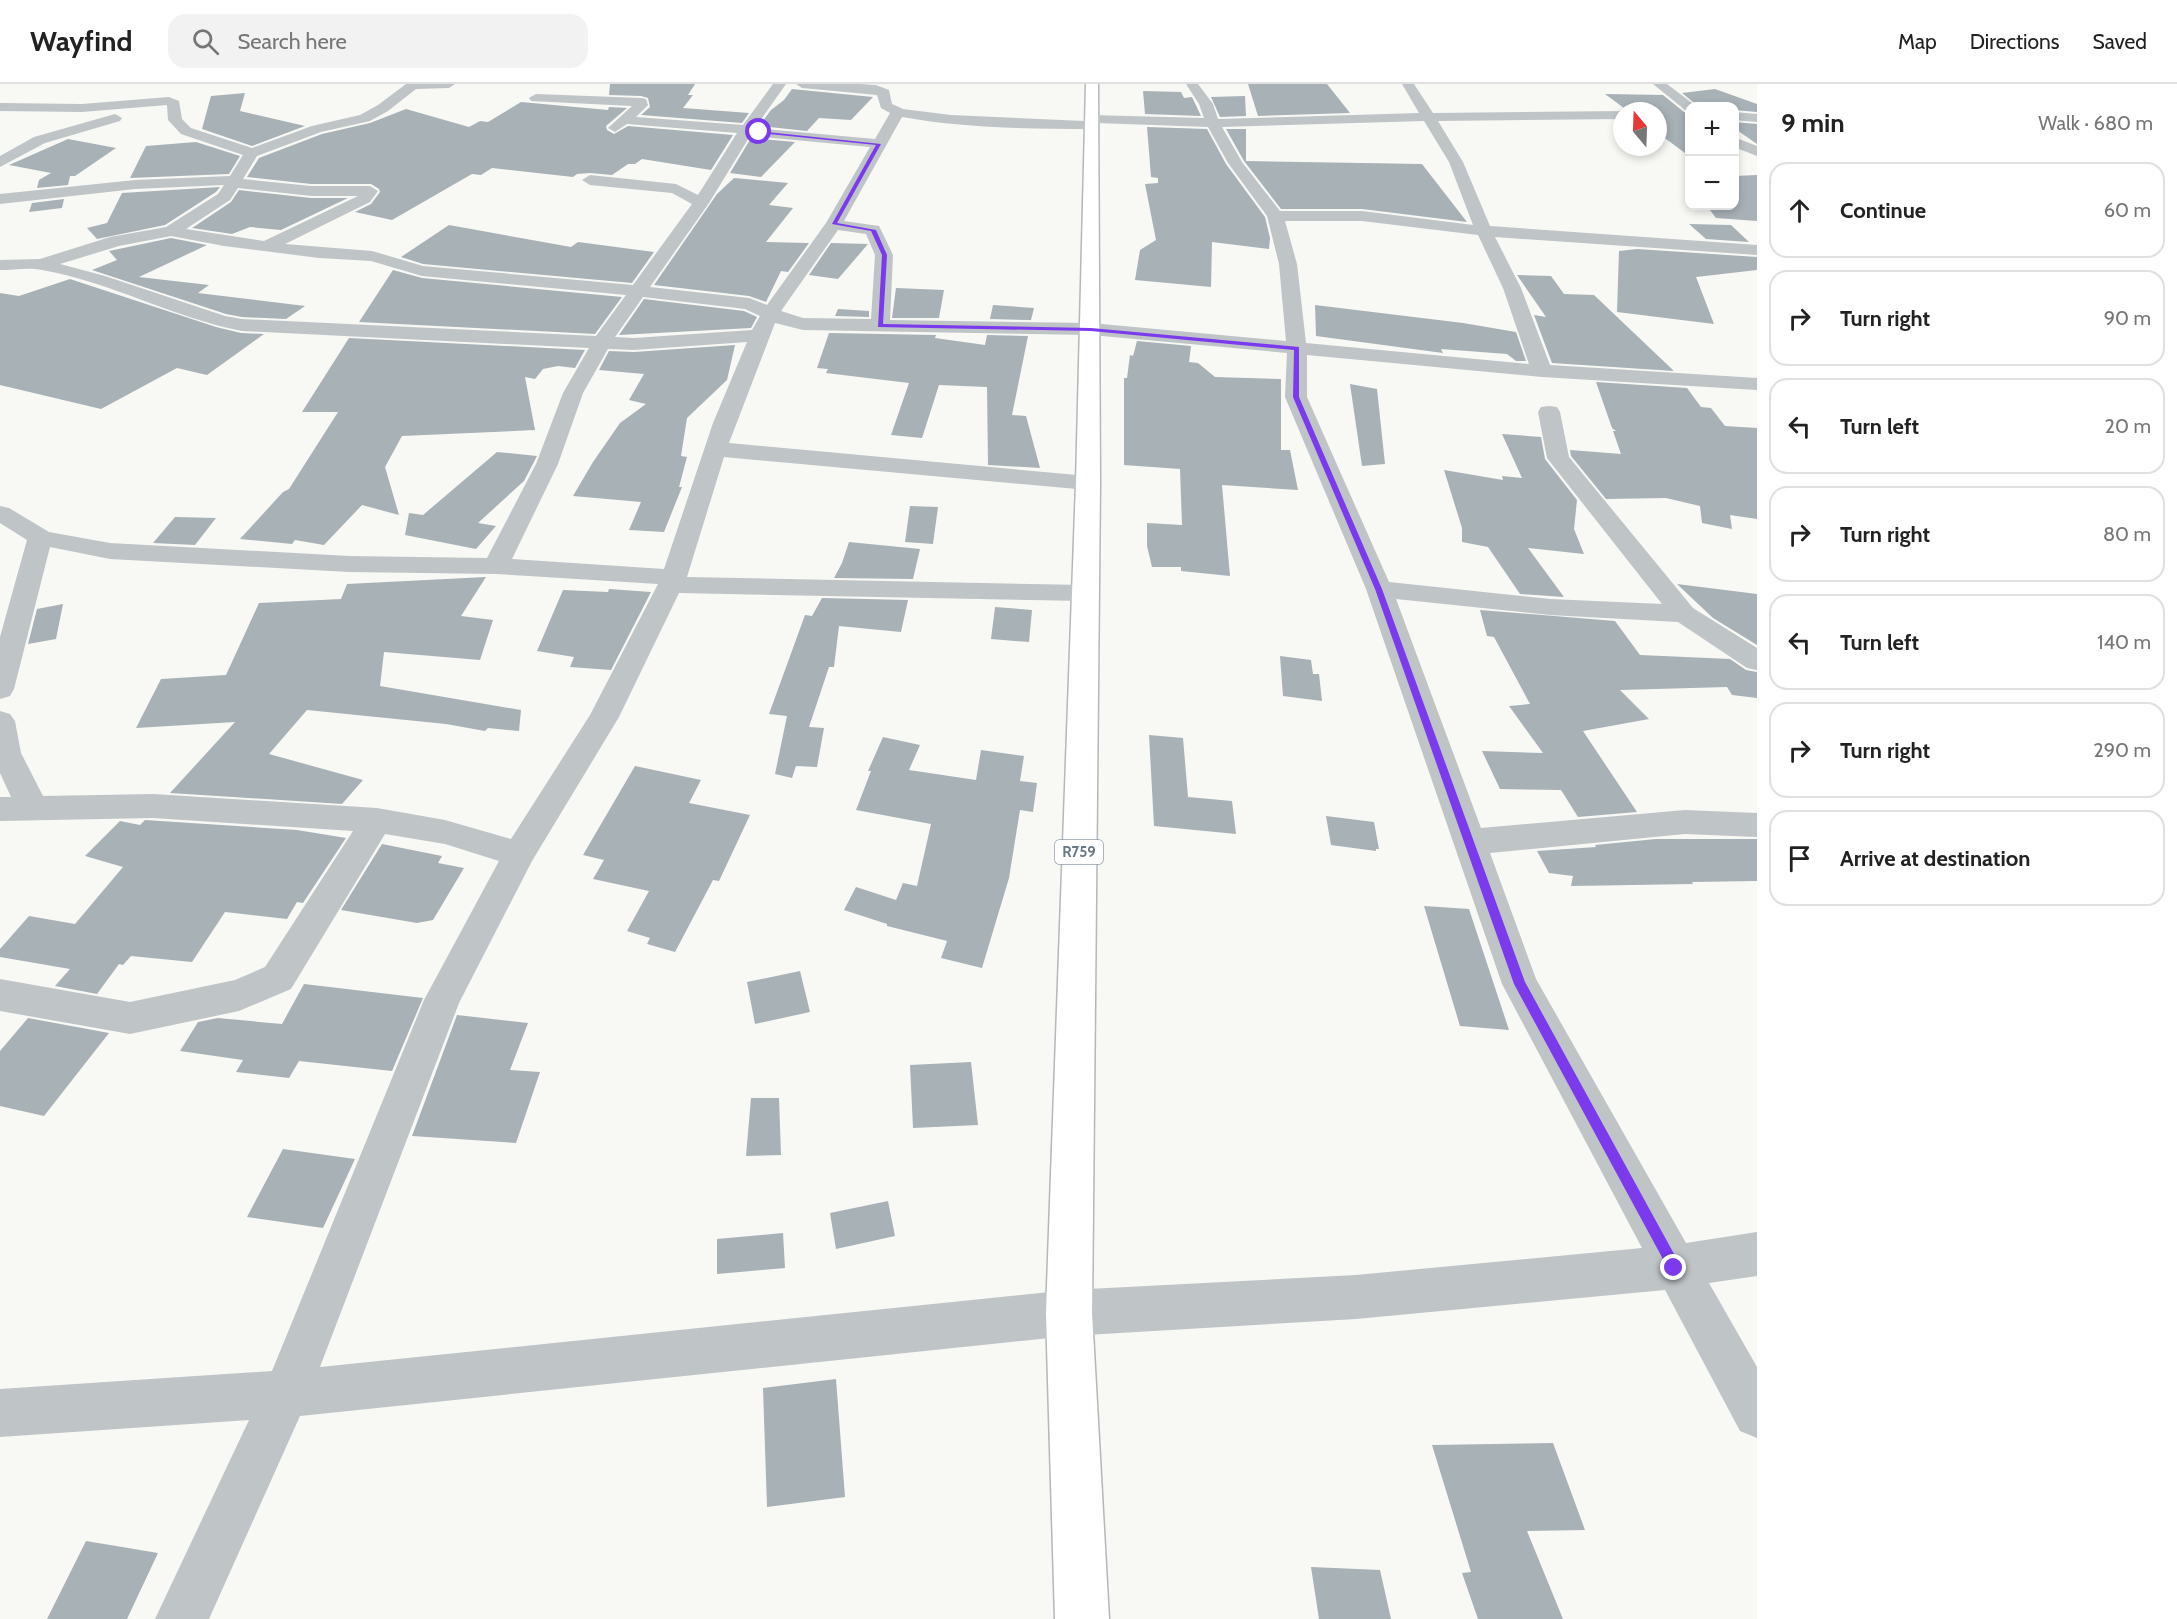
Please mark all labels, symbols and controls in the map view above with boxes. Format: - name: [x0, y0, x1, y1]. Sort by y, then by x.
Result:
- search box: [168, 14, 588, 68]
- text: Wayfind: [30, 24, 132, 58]
- icon: search: [189, 25, 222, 58]
- text: Search here: [237, 28, 347, 55]
- text: Map: [1898, 29, 1937, 54]
- text: Directions: [1970, 29, 2059, 54]
- text: Saved: [2092, 29, 2147, 54]
- north arrow: [1613, 102, 1667, 156]
- map controls: [1685, 102, 1739, 210]
- button: +: [1685, 102, 1739, 156]
- text: 9 min: [1781, 107, 1845, 139]
- text: Walk · 680 m: [2038, 111, 2153, 135]
- route start: [745, 118, 771, 144]
- button: −: [1685, 156, 1739, 210]
- icon: ahead: [1783, 194, 1816, 227]
- text: Continue: [1840, 197, 1926, 224]
- text: 60 m: [2104, 198, 2151, 222]
- icon: right: [1783, 302, 1816, 335]
- text: Turn right: [1840, 305, 1930, 332]
- text: 90 m: [2104, 306, 2151, 330]
- icon: left: [1783, 410, 1816, 443]
- text: Turn left: [1840, 413, 1919, 440]
- text: 20 m: [2105, 414, 2151, 438]
- icon: right: [1783, 518, 1816, 551]
- text: Turn right: [1840, 521, 1930, 548]
- text: 80 m: [2103, 522, 2151, 546]
- icon: left: [1783, 626, 1816, 659]
- text: Turn left: [1840, 629, 1919, 656]
- text: 140 m: [2097, 630, 2151, 654]
- icon: right: [1783, 734, 1816, 767]
- text: Turn right: [1840, 737, 1930, 764]
- text: 290 m: [2093, 738, 2151, 762]
- road number: R759: [1055, 840, 1103, 864]
- icon: arrive: [1783, 842, 1816, 875]
- text: Arrive at destination: [1840, 845, 2030, 872]
- route end: [1660, 1254, 1686, 1280]

